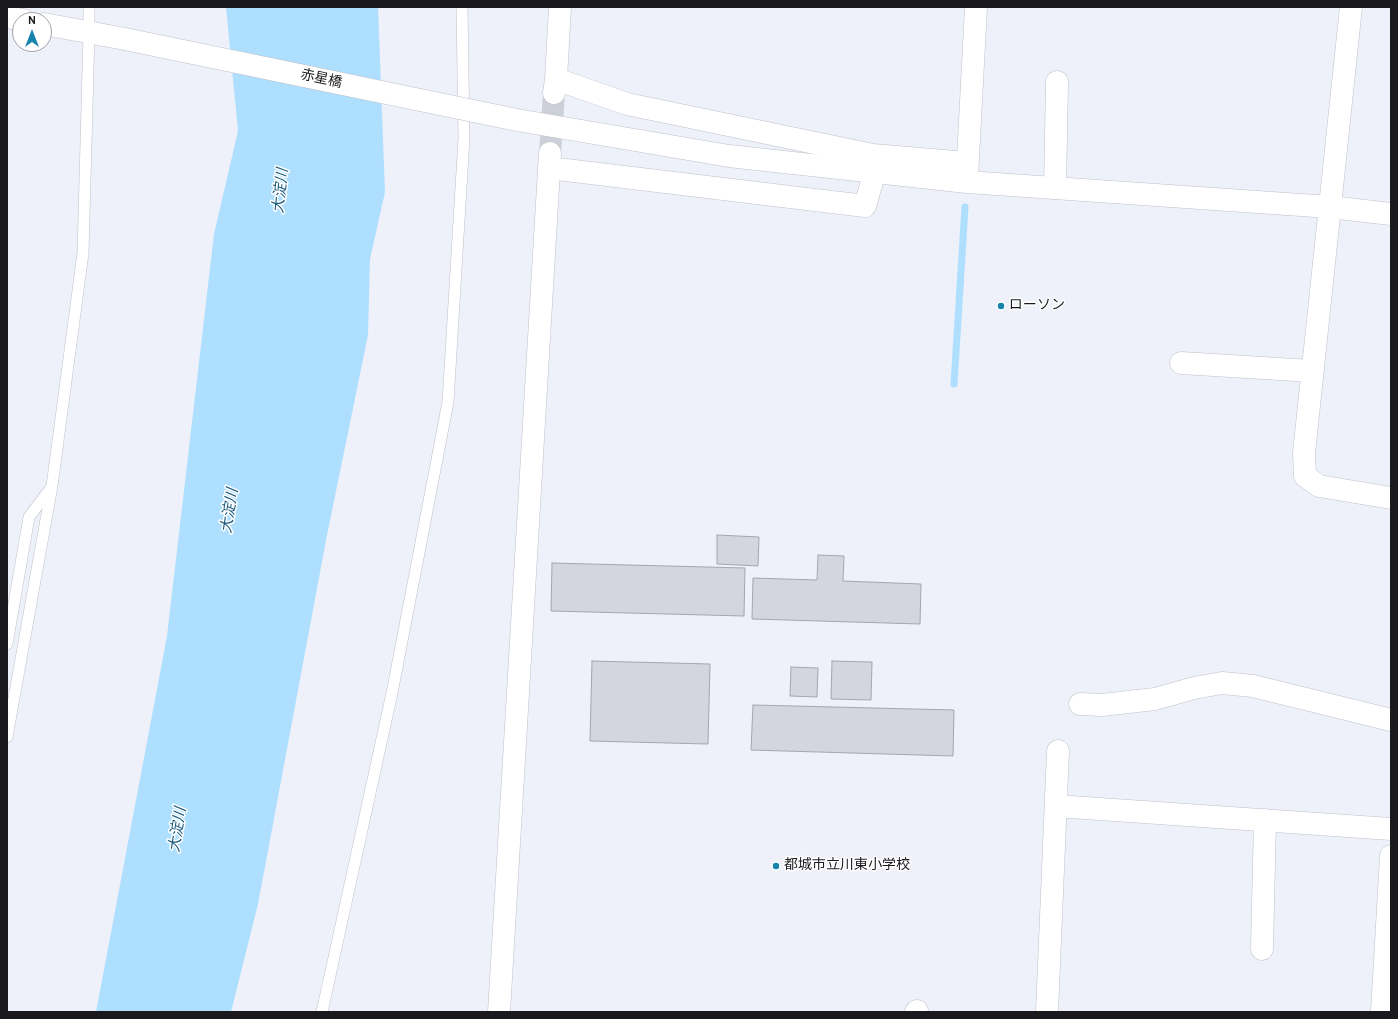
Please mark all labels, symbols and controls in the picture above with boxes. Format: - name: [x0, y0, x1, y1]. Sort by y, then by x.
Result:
- north arrow: [12, 12, 52, 52]
- text: N: [28, 14, 36, 28]
- street label: 赤星橋: [299, 67, 343, 93]
- water label: 大淀川: [271, 168, 293, 214]
- place label: ローソン: [1009, 298, 1065, 314]
- marker: ローソン: [996, 301, 1006, 311]
- water label: 大淀川: [219, 487, 243, 535]
- water label: 大淀川: [167, 806, 191, 854]
- place label: 都城市立川東小学校: [784, 858, 910, 874]
- marker: 都城市立川東小学校: [771, 861, 781, 871]

